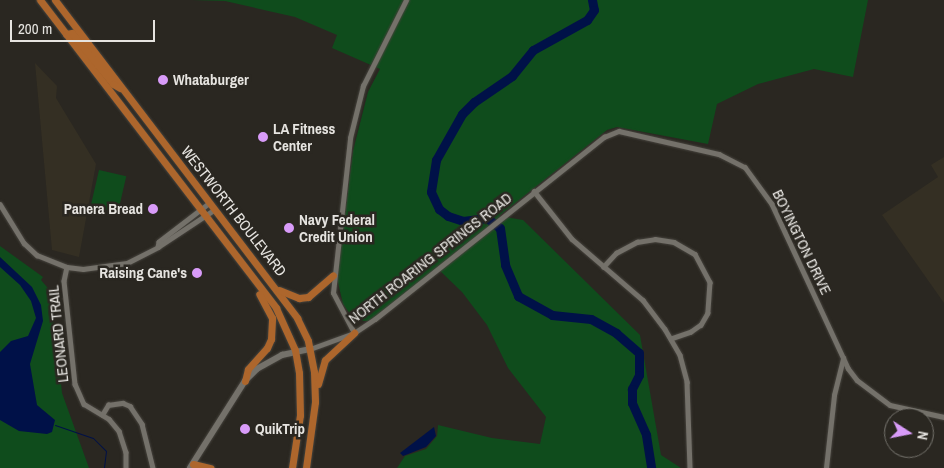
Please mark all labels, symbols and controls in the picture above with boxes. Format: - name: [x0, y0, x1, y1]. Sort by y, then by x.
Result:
- scale bar: [12, 10, 158, 42]
- text: 200 m: [18, 18, 52, 39]
- place label: Whataburger: [173, 71, 249, 89]
- marker: Whataburger: [157, 74, 169, 86]
- place label: LA Fitness Center: [273, 119, 336, 154]
- marker: LA Fitness Center: [257, 131, 269, 143]
- street label: WESTWORTH BOULEVARD: [178, 142, 290, 280]
- street label: BOYINGTON DRIVE: [769, 187, 835, 297]
- street label: NORTH ROARING SPRINGS ROAD: [345, 189, 515, 327]
- place label: Panera Bread: [64, 200, 143, 218]
- marker: Panera Bread: [147, 203, 159, 215]
- place label: Navy Federal Credit Union: [299, 210, 375, 245]
- marker: Navy Federal Credit Union: [283, 222, 295, 234]
- place label: Raising Cane's: [99, 264, 187, 282]
- marker: Raising Cane's: [191, 267, 203, 279]
- street label: LEONARD TRAIL: [44, 284, 72, 384]
- north arrow: [884, 408, 934, 458]
- place label: QuikTrip: [255, 420, 305, 438]
- marker: QuikTrip: [239, 423, 251, 435]
- text: N: [913, 430, 932, 441]

